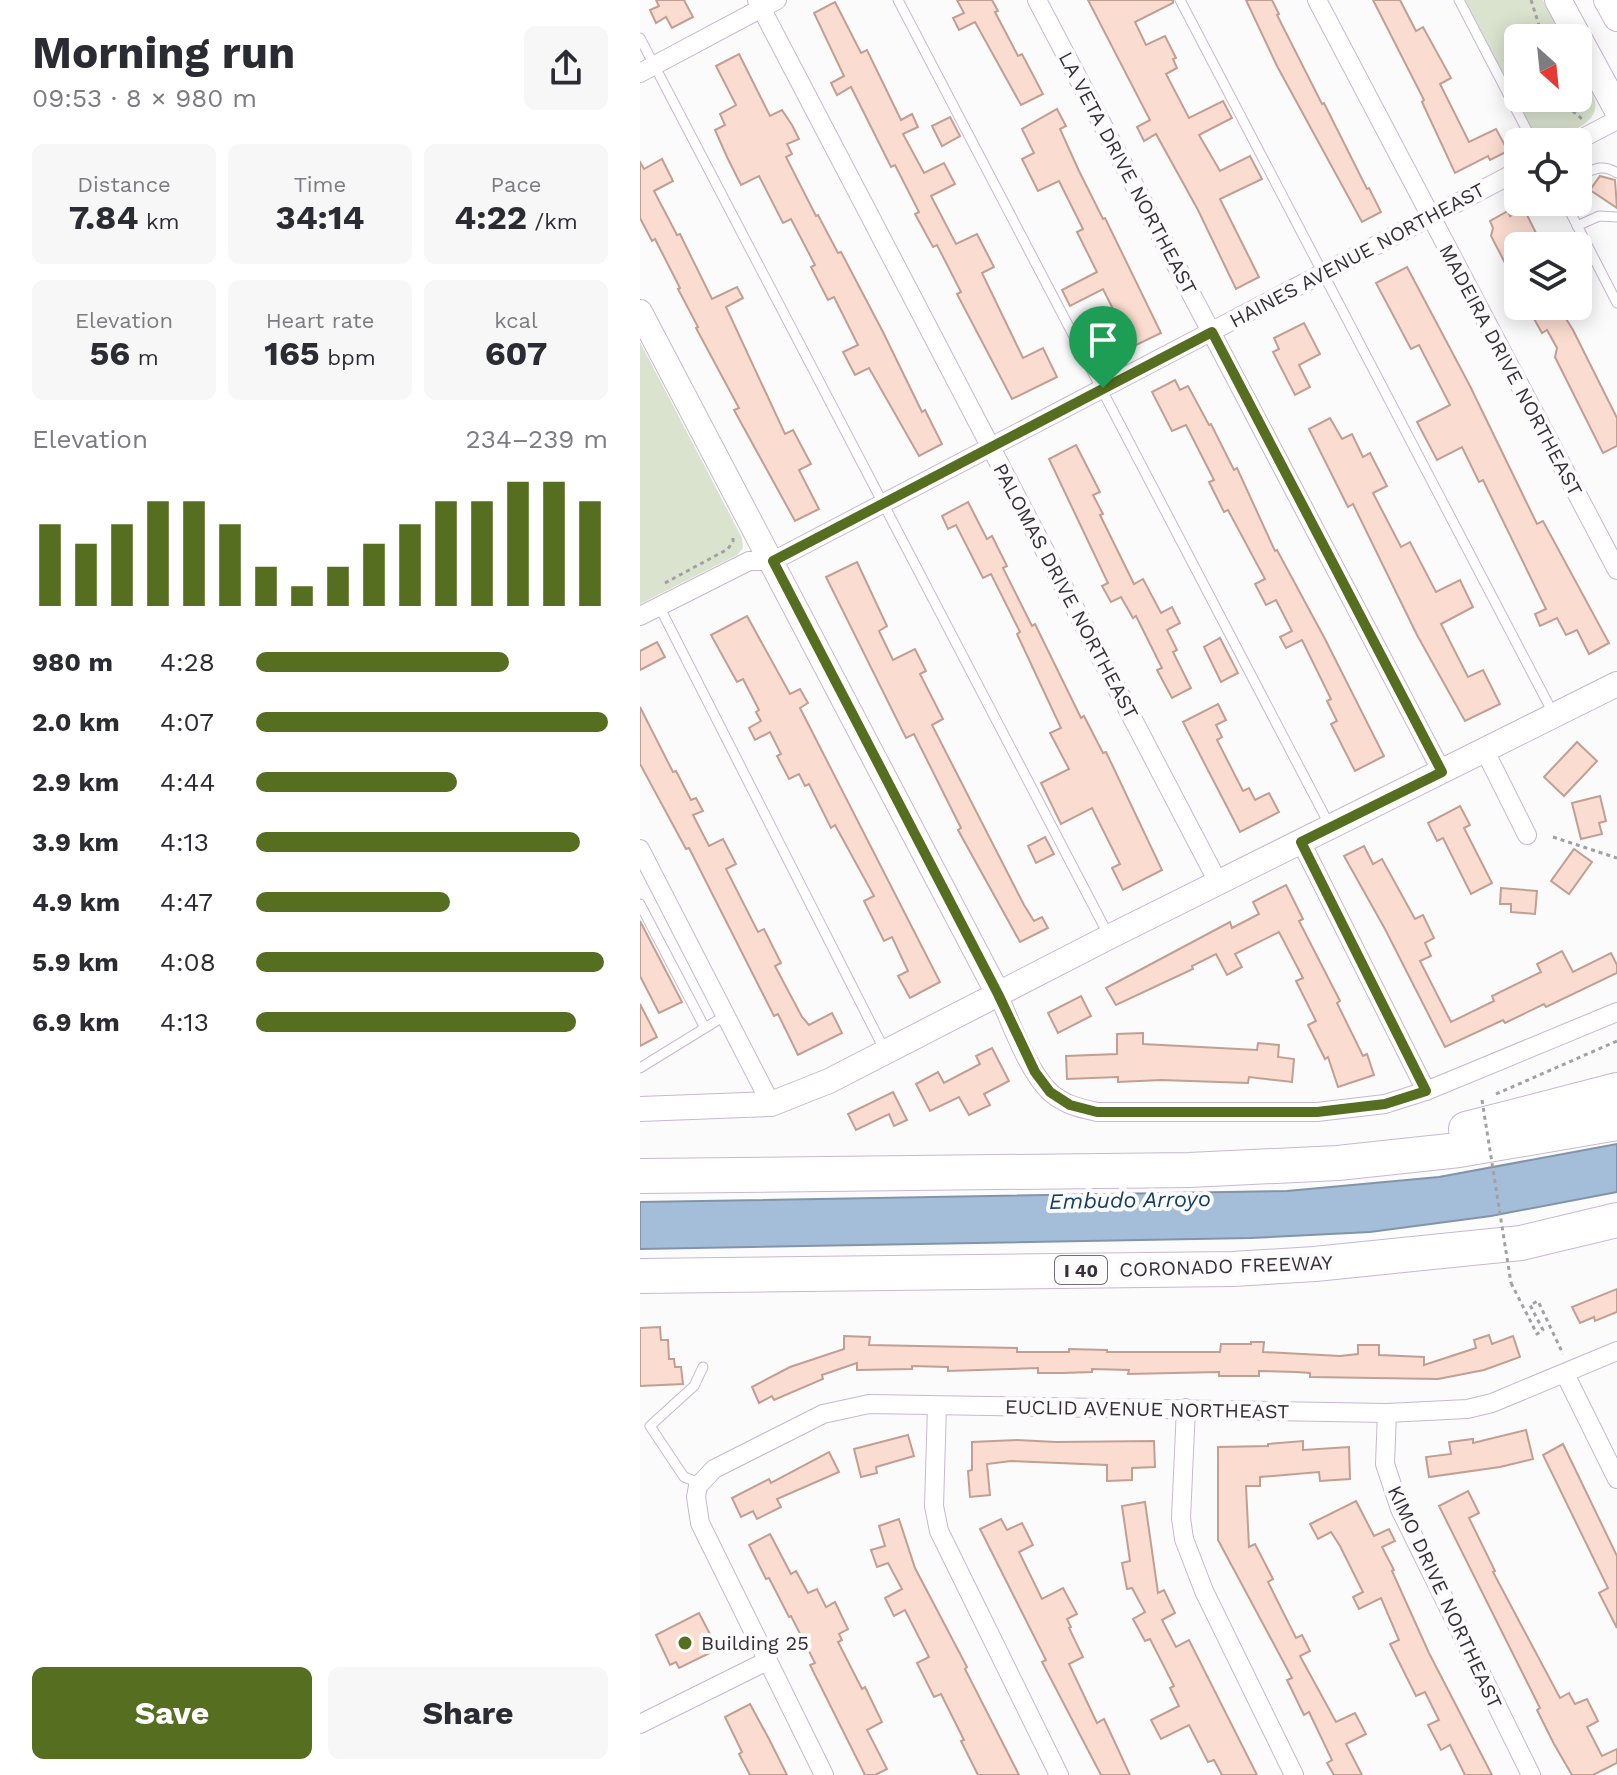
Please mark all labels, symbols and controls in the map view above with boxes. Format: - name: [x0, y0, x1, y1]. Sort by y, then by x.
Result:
- north arrow: [1504, 24, 1592, 112]
- map controls: [1504, 24, 1592, 320]
- button: share: [524, 26, 608, 110]
- text: Morning run: [32, 27, 295, 79]
- street label: LA VETA DRIVE NORTHEAST: [1054, 48, 1202, 298]
- text: 09:53 · 8 × 980 m: [32, 83, 257, 113]
- button: locate: [1504, 128, 1592, 216]
- text: Distance: [77, 172, 171, 197]
- text: Time: [294, 172, 346, 197]
- text: Pace: [491, 172, 541, 197]
- street label: HAINES AVENUE NORTHEAST: [1225, 177, 1489, 333]
- text: 7.84: [69, 197, 138, 237]
- text: 34:14: [275, 197, 365, 237]
- text: 4:22: [454, 197, 527, 237]
- text: km: [138, 209, 179, 234]
- text: /km: [527, 209, 578, 234]
- button: layers: [1504, 232, 1592, 320]
- street label: MADEIRA DRIVE NORTHEAST: [1434, 240, 1588, 500]
- pin: [1069, 306, 1137, 388]
- text: Elevation: [75, 308, 173, 333]
- text: Heart rate: [266, 308, 374, 333]
- text: kcal: [494, 308, 538, 333]
- icon: arrive: [1081, 318, 1125, 362]
- text: 56: [89, 333, 130, 373]
- text: 165: [264, 333, 320, 373]
- text: 607: [485, 333, 547, 373]
- text: m: [130, 345, 159, 370]
- text: bpm: [320, 345, 376, 370]
- text: Elevation: [32, 424, 148, 454]
- text: 234–239 m: [466, 424, 608, 454]
- street label: PALOMAS DRIVE NORTHEAST: [988, 459, 1144, 723]
- text: 980 m: [32, 647, 113, 677]
- text: 4:28: [160, 647, 215, 677]
- text: 2.0 km: [32, 707, 120, 737]
- text: 4:07: [160, 707, 214, 737]
- text: 2.9 km: [32, 767, 119, 797]
- text: 4:44: [160, 767, 215, 797]
- text: 3.9 km: [32, 827, 119, 857]
- text: 4:13: [160, 827, 209, 857]
- text: 4.9 km: [32, 887, 120, 917]
- text: 4:47: [160, 887, 213, 917]
- text: 5.9 km: [32, 947, 119, 977]
- text: 4:08: [160, 947, 216, 977]
- text: 6.9 km: [32, 1007, 120, 1037]
- text: 4:13: [160, 1007, 209, 1037]
- water label: Embudo Arroyo: [1049, 1186, 1211, 1214]
- street label: CORONADO FREEWAY: [1119, 1250, 1334, 1282]
- road number: I 40: [1055, 1256, 1107, 1284]
- street label: EUCLID AVENUE NORTHEAST: [1005, 1395, 1289, 1423]
- street label: KIMO DRIVE NORTHEAST: [1383, 1482, 1507, 1712]
- place label: Building 25: [701, 1631, 809, 1655]
- marker: Building 25: [676, 1634, 694, 1652]
- button: Save: [32, 1667, 312, 1759]
- button: Share: [328, 1667, 608, 1759]

